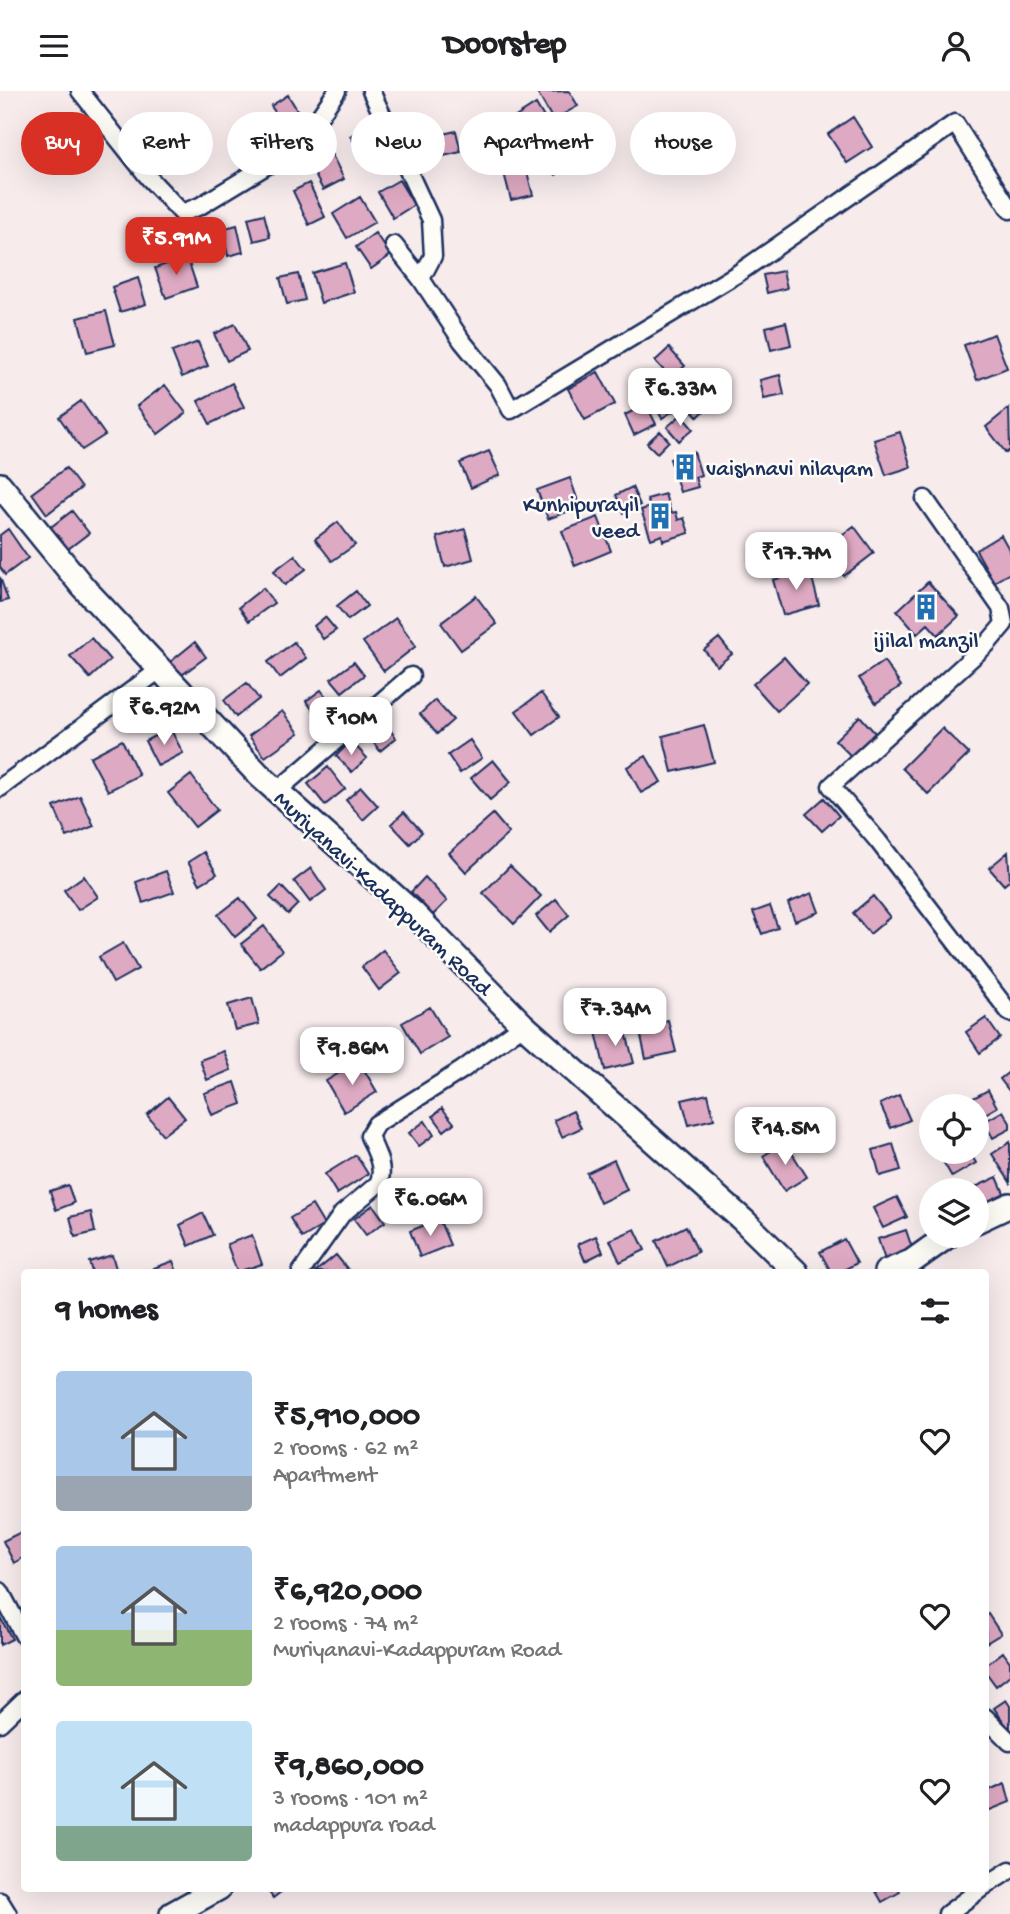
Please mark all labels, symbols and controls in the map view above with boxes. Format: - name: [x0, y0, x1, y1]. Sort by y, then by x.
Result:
- icon: menu: [35, 27, 73, 65]
- text: Doorstep: [444, 27, 566, 65]
- icon: person: [937, 27, 975, 65]
- chip: Buy: [21, 112, 104, 175]
- chip: Rent: [118, 112, 213, 175]
- chip: Filters: [227, 112, 337, 175]
- chip: New: [351, 112, 445, 175]
- chip: Apartment: [459, 112, 616, 175]
- chip: House: [630, 112, 736, 175]
- pin: ₹5.91M: [119, 218, 233, 277]
- text: ₹5.91M: [141, 226, 211, 253]
- pin: ₹6.33M: [623, 369, 737, 428]
- text: ₹6.33M: [644, 377, 716, 404]
- building icon: vaishnavi nilayam: [670, 452, 700, 482]
- place label: vaishnavi nilayam: [706, 457, 873, 484]
- place label: Kunhipurayil veed: [523, 493, 641, 546]
- building icon: Kunhipurayil veed: [645, 501, 675, 531]
- pin: ₹17.7M: [739, 533, 853, 592]
- text: ₹17.7M: [761, 541, 831, 568]
- building icon: ijilal manzil: [911, 592, 941, 622]
- place label: ijilal manzil: [873, 629, 979, 656]
- pin: ₹6.92M: [107, 687, 221, 747]
- text: ₹6.92M: [129, 696, 199, 723]
- pin: ₹10M: [310, 697, 392, 757]
- text: ₹10M: [325, 706, 377, 733]
- street label: Muriyanavi-Kadappuram Road: [267, 786, 497, 1004]
- pin: ₹7.34M: [558, 989, 672, 1048]
- text: ₹7.34M: [579, 997, 651, 1024]
- pin: ₹9.86M: [295, 1027, 409, 1087]
- text: ₹9.86M: [316, 1036, 388, 1063]
- map controls: [919, 1094, 989, 1248]
- button: locate: [919, 1094, 989, 1164]
- pin: ₹14.5M: [728, 1107, 842, 1167]
- text: ₹14.5M: [751, 1116, 819, 1143]
- button: layers: [919, 1178, 989, 1248]
- pin: ₹6.06M: [373, 1179, 487, 1238]
- text: ₹6.06M: [394, 1187, 466, 1214]
- icon: filters: [916, 1292, 954, 1330]
- text: 9 homes: [56, 1294, 158, 1329]
- icon: home: [112, 1399, 196, 1483]
- text: ₹5,910,000: [273, 1401, 420, 1436]
- icon: heart: [916, 1422, 954, 1460]
- text: 2 rooms · 62 m²: [273, 1436, 418, 1463]
- text: Apartment: [273, 1463, 377, 1490]
- icon: home: [112, 1574, 196, 1658]
- text: ₹6,920,000: [273, 1576, 422, 1611]
- icon: heart: [916, 1597, 954, 1635]
- text: 2 rooms · 74 m²: [273, 1611, 418, 1638]
- text: Muriyanavi-Kadappuram Road: [273, 1638, 561, 1665]
- icon: home: [112, 1749, 196, 1833]
- text: ₹9,860,000: [273, 1751, 424, 1786]
- icon: heart: [916, 1772, 954, 1810]
- text: 3 rooms · 101 m²: [273, 1786, 428, 1813]
- text: madappura road: [273, 1813, 434, 1840]

